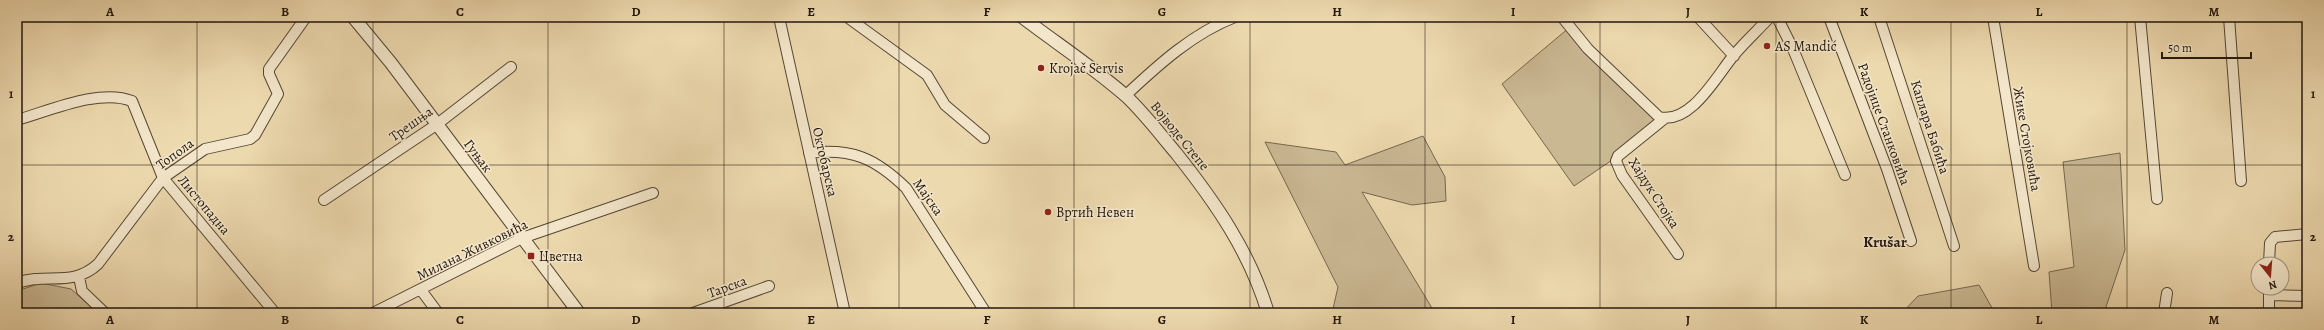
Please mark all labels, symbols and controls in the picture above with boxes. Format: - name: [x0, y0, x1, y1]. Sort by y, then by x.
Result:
- text: A: [105, 3, 115, 20]
- text: B: [281, 3, 289, 20]
- text: C: [456, 3, 464, 20]
- text: D: [631, 3, 641, 20]
- text: E: [807, 3, 815, 20]
- text: F: [984, 3, 991, 20]
- text: G: [1158, 3, 1166, 20]
- text: H: [1332, 3, 1342, 20]
- text: I: [1511, 3, 1516, 20]
- text: J: [1686, 3, 1690, 20]
- text: K: [1860, 3, 1869, 20]
- text: L: [2036, 3, 2043, 20]
- text: M: [2209, 3, 2220, 20]
- scale bar: [2162, 34, 2251, 60]
- place label: AS Mandić: [1774, 37, 1837, 56]
- text: 50 m: [2168, 40, 2192, 56]
- marker: AS Mandić: [1762, 41, 1772, 51]
- place label: Krojač Servis: [1049, 59, 1124, 78]
- street label: Радојице Станковића: [1853, 60, 1915, 188]
- marker: Krojač Servis: [1036, 63, 1046, 73]
- street label: Каплара Бабића: [1906, 78, 1954, 177]
- text: 1: [9, 85, 14, 102]
- street label: Жике Стојковића: [2008, 85, 2046, 193]
- text: 1: [2311, 85, 2316, 102]
- street label: Војводе Степе: [1146, 97, 1214, 175]
- street label: Трешња: [385, 102, 437, 146]
- street label: Октобарска: [808, 125, 842, 199]
- street label: Топола: [152, 134, 198, 174]
- street label: Гуњак: [459, 135, 497, 177]
- street label: Хајдук Стојка: [1624, 154, 1684, 233]
- street label: Листопадна: [173, 171, 235, 239]
- street label: Мајска: [908, 175, 948, 220]
- place label: Вртић Невен: [1056, 203, 1134, 222]
- marker: Вртић Невен: [1043, 207, 1053, 217]
- street label: Милана Живковића: [413, 215, 531, 285]
- text: 2: [8, 228, 15, 245]
- text: 2: [2310, 228, 2317, 245]
- district label: Krušar: [1863, 232, 1907, 252]
- place label: Цветна: [539, 247, 583, 266]
- marker: Цветна: [526, 251, 536, 261]
- north arrow: [2250, 256, 2290, 296]
- street label: Тарска: [705, 271, 750, 303]
- text: N: [2267, 277, 2279, 293]
- text: A: [105, 311, 115, 328]
- text: B: [281, 311, 289, 328]
- text: C: [456, 311, 464, 328]
- text: D: [631, 311, 641, 328]
- text: E: [807, 311, 815, 328]
- text: F: [984, 311, 991, 328]
- text: G: [1158, 311, 1166, 328]
- text: H: [1332, 311, 1342, 328]
- text: I: [1511, 311, 1516, 328]
- text: J: [1686, 311, 1690, 328]
- text: K: [1860, 311, 1869, 328]
- text: L: [2036, 311, 2043, 328]
- text: M: [2209, 311, 2220, 328]

